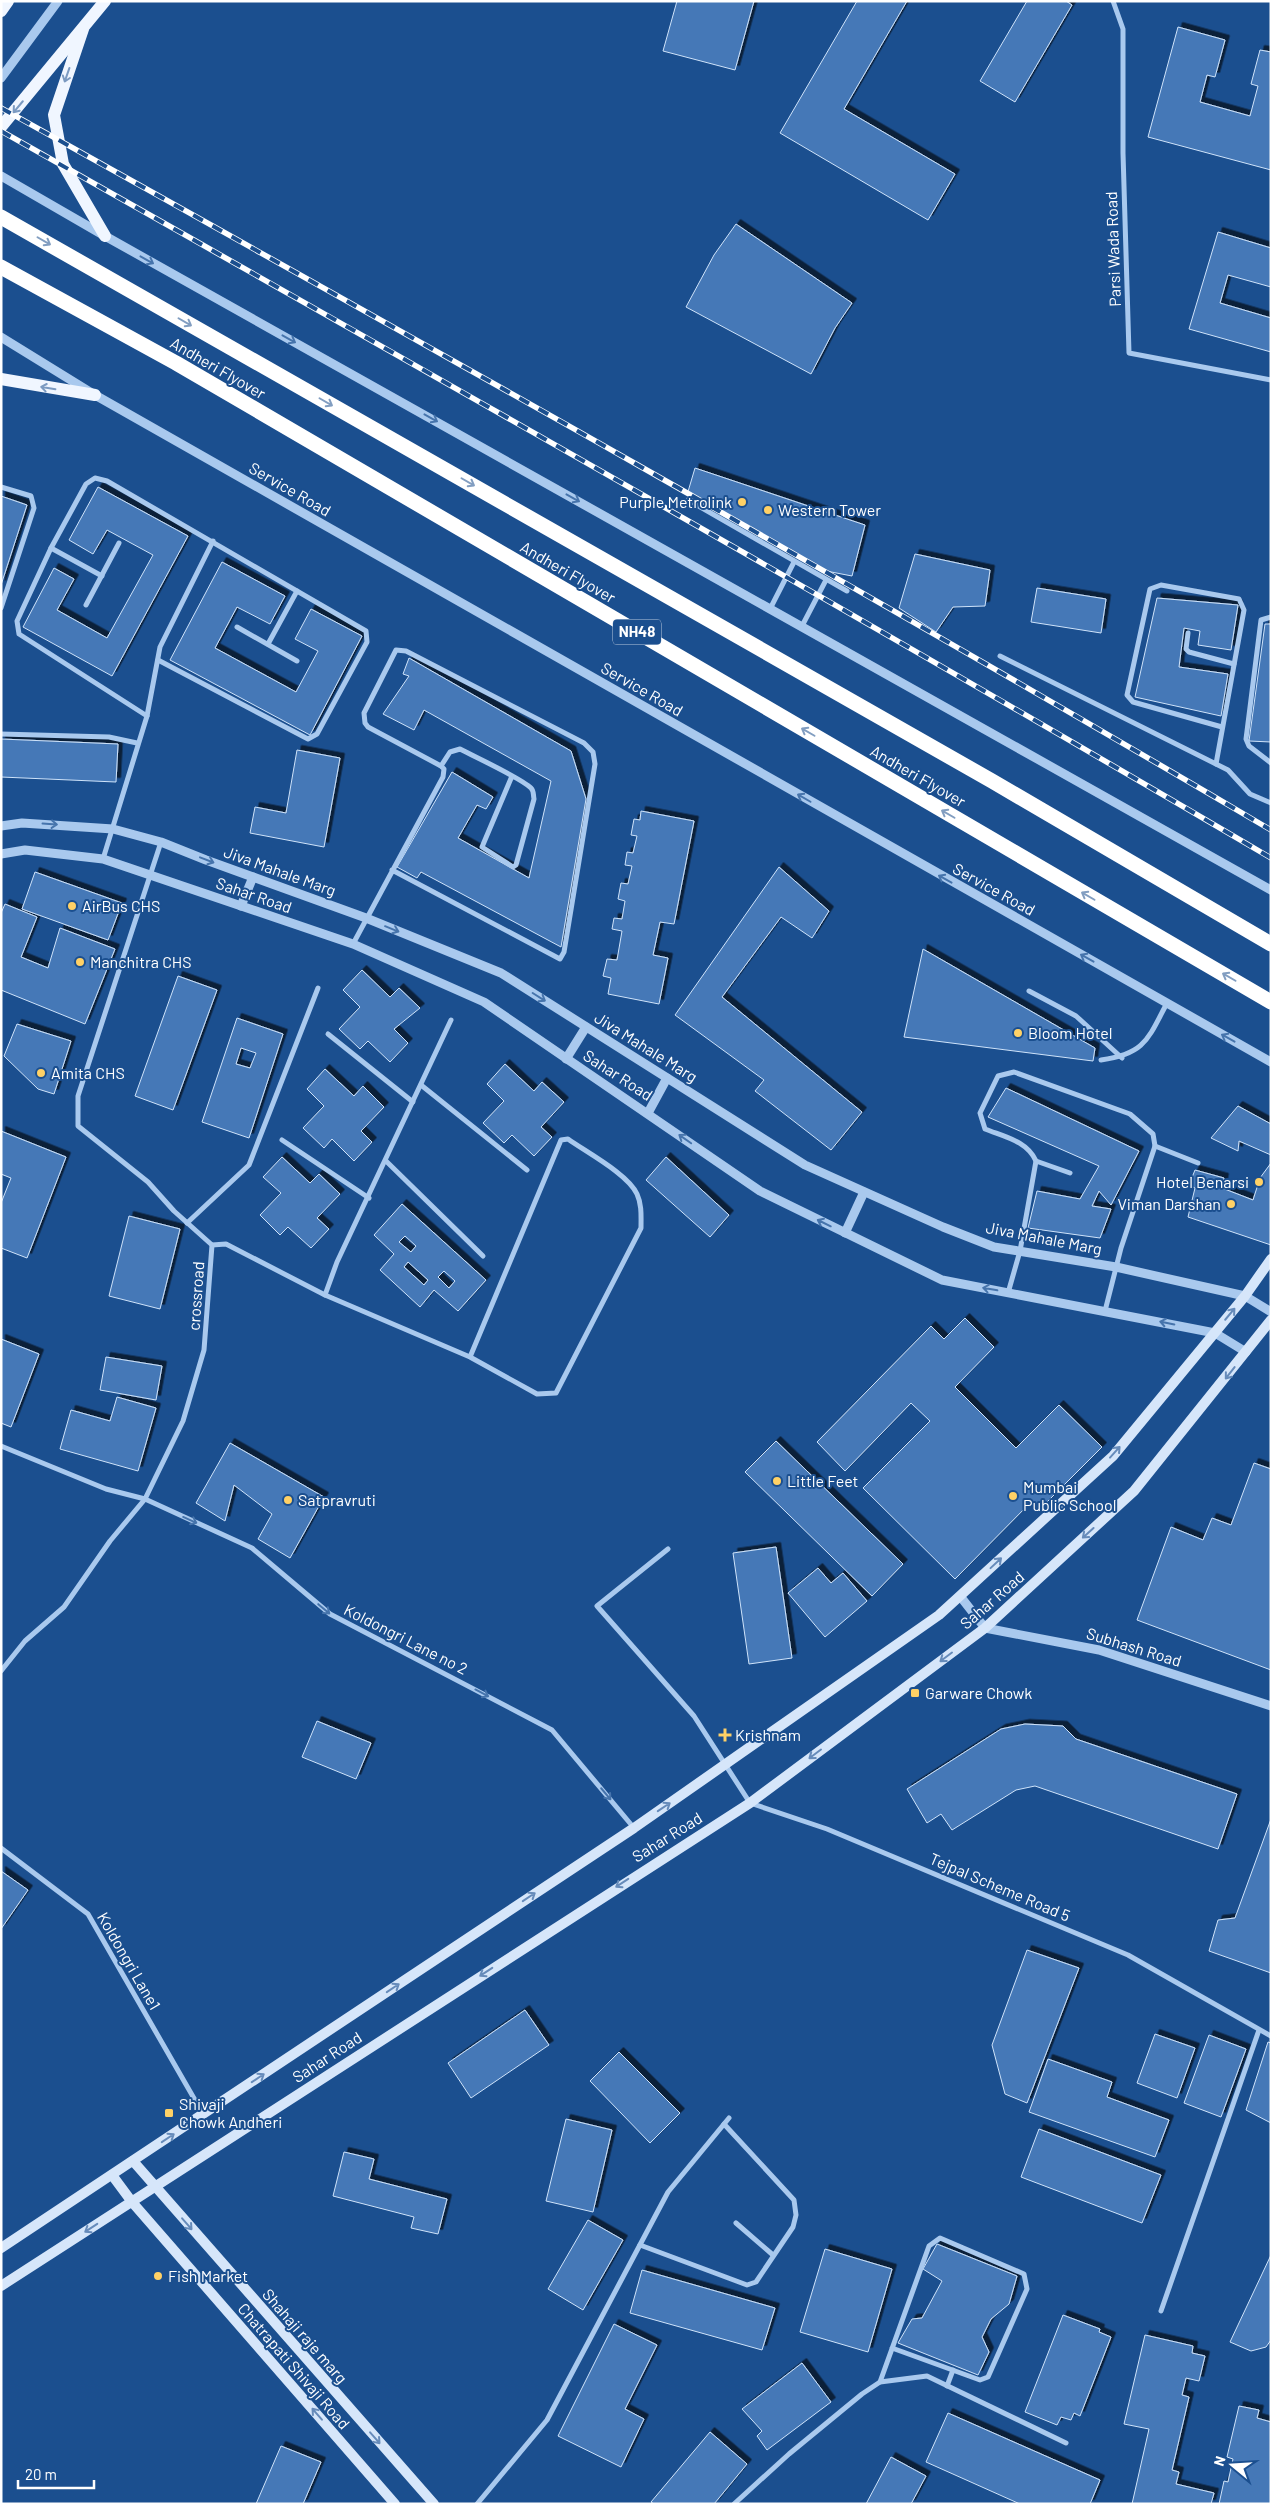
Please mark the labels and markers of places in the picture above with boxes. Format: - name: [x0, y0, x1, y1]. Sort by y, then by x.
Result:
- place label: Purple Metrolink: [619, 492, 732, 511]
- marker: Purple Metrolink: [736, 496, 748, 508]
- place label: Western Tower: [778, 500, 881, 519]
- marker: Western Tower: [762, 504, 774, 516]
- place label: AirBus CHS: [82, 896, 160, 915]
- marker: AirBus CHS: [66, 900, 78, 912]
- place label: Manchitra CHS: [90, 952, 192, 971]
- marker: Manchitra CHS: [74, 956, 86, 968]
- place label: Bloom Hotel: [1028, 1023, 1112, 1042]
- marker: Bloom Hotel: [1012, 1027, 1024, 1039]
- place label: Amita CHS: [51, 1063, 125, 1082]
- marker: Amita CHS: [35, 1067, 47, 1079]
- place label: Hotel Benarsi: [1156, 1172, 1249, 1191]
- marker: Hotel Benarsi: [1253, 1176, 1265, 1188]
- place label: Viman Darshan: [1117, 1194, 1221, 1213]
- marker: Viman Darshan: [1225, 1198, 1237, 1210]
- place label: Little Feet: [787, 1471, 858, 1490]
- marker: Little Feet: [771, 1475, 783, 1487]
- place label: Mumbai Public School: [1023, 1477, 1116, 1514]
- place label: Satpravruti: [298, 1490, 376, 1509]
- marker: Mumbai Public School: [1007, 1490, 1019, 1502]
- marker: Satpravruti: [282, 1494, 294, 1506]
- place label: Garware Chowk: [925, 1683, 1032, 1702]
- marker: Garware Chowk: [909, 1687, 921, 1699]
- place label: Krishnam: [735, 1725, 801, 1744]
- marker: Krishnam: [719, 1729, 731, 1741]
- place label: Shivaji Chowk Andheri: [179, 2094, 282, 2131]
- marker: Shivaji Chowk Andheri: [163, 2107, 175, 2119]
- place label: Fish Market: [168, 2266, 248, 2285]
- marker: Fish Market: [152, 2270, 164, 2282]

